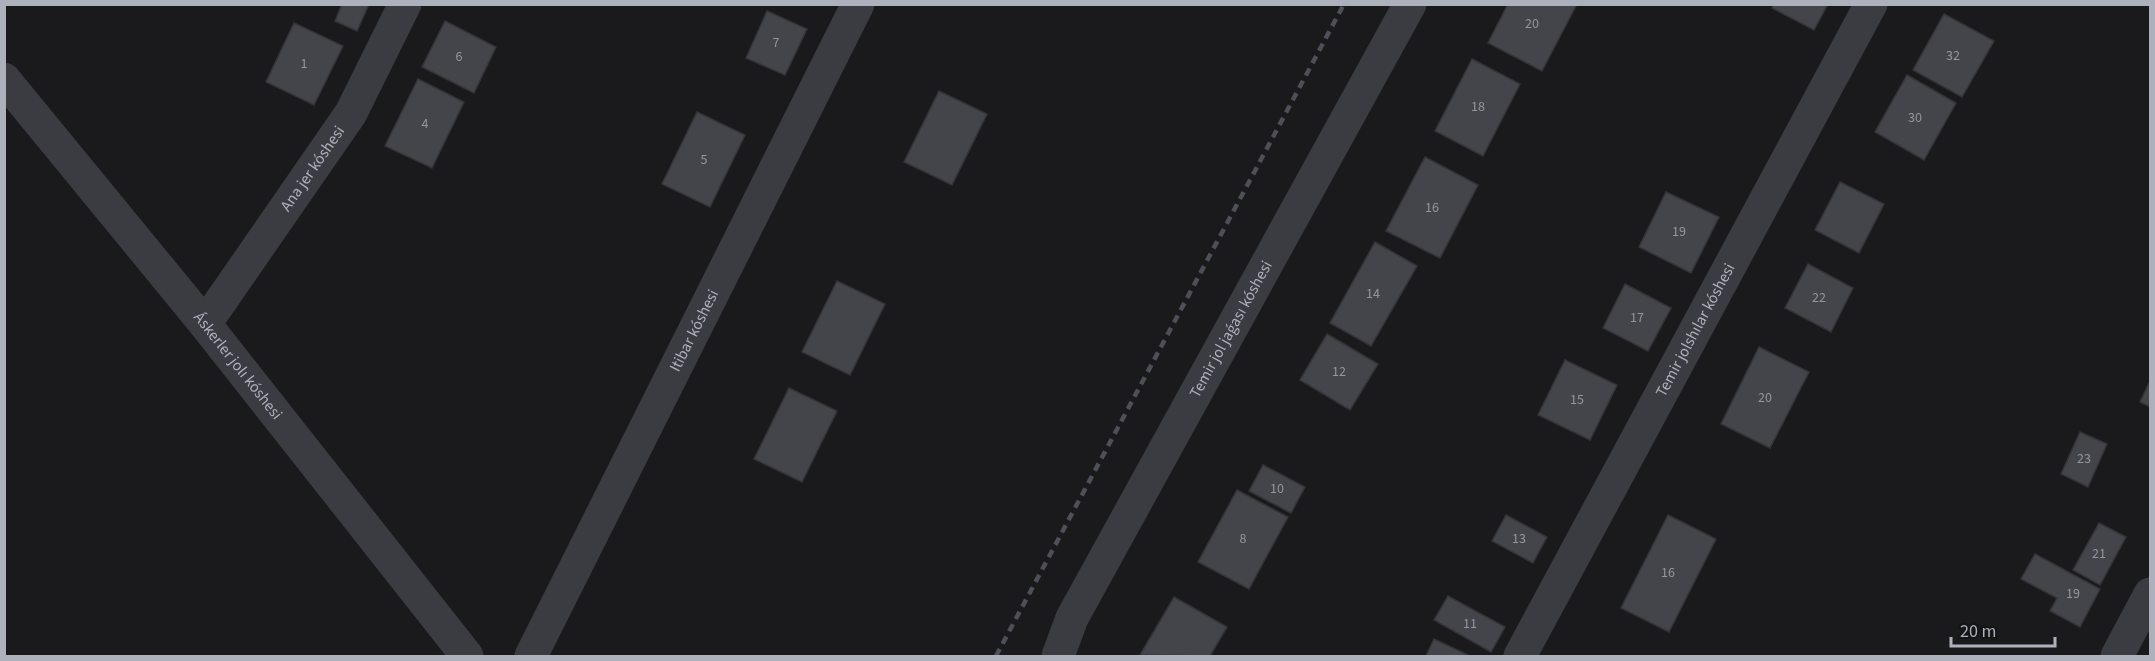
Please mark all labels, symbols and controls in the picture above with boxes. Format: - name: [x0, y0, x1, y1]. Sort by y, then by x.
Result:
- house number: 20: [1525, 14, 1539, 34]
- house number: 7: [773, 33, 780, 53]
- house number: 32: [1946, 46, 1960, 66]
- house number: 6: [456, 47, 463, 67]
- house number: 1: [301, 54, 308, 74]
- house number: 18: [1471, 97, 1485, 117]
- house number: 30: [1908, 108, 1922, 128]
- house number: 4: [422, 114, 429, 134]
- street label: Ana jer kóshesi: [275, 121, 350, 216]
- house number: 5: [701, 150, 708, 170]
- house number: 16: [1425, 198, 1439, 218]
- house number: 19: [1672, 222, 1686, 242]
- street label: Temir jol jaǵası kóshesi: [1184, 257, 1278, 402]
- street label: Temir jolshılar kóshesi: [1650, 259, 1740, 401]
- house number: 14: [1366, 284, 1380, 304]
- street label: Itibar kóshesi: [664, 286, 724, 376]
- house number: 22: [1812, 288, 1826, 308]
- street label: Áskerler jolı kóshesi: [188, 307, 287, 424]
- house number: 17: [1630, 308, 1644, 328]
- house number: 12: [1332, 362, 1346, 382]
- house number: 20: [1758, 388, 1772, 408]
- house number: 15: [1570, 390, 1584, 410]
- house number: 23: [2077, 449, 2091, 469]
- house number: 10: [1270, 479, 1284, 499]
- house number: 8: [1240, 529, 1247, 549]
- house number: 13: [1512, 529, 1526, 549]
- house number: 21: [2092, 544, 2106, 564]
- house number: 16: [1661, 563, 1675, 583]
- house number: 19: [2066, 584, 2080, 604]
- scale bar: [1951, 610, 2054, 648]
- house number: 11: [1463, 614, 1477, 634]
- text: 20 m: [1960, 619, 1996, 644]

